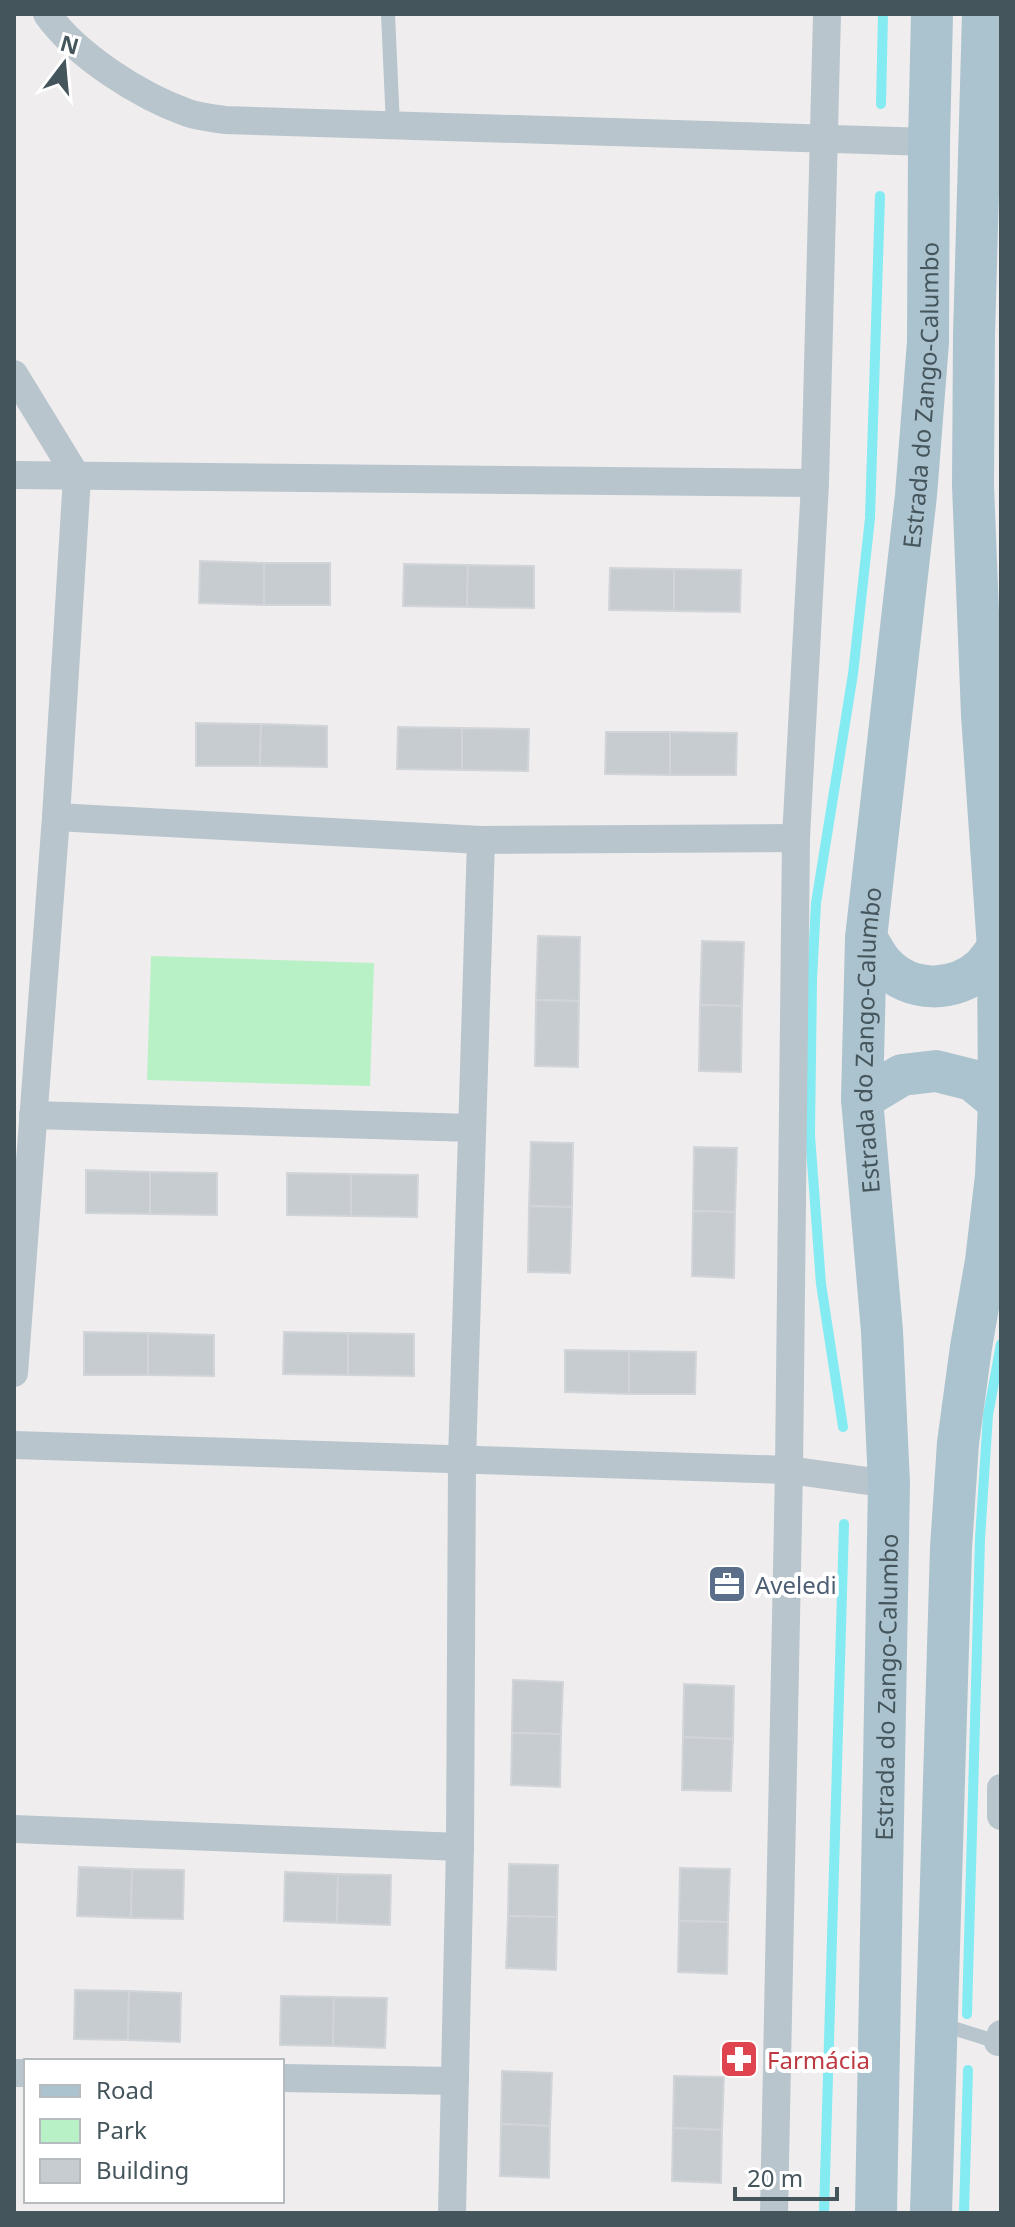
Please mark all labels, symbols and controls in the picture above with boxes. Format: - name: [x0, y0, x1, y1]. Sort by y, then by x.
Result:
- north arrow: [24, 24, 104, 104]
- text: N: [57, 27, 83, 61]
- street label: Estrada do Zango-Calumbo: [894, 242, 945, 550]
- street label: Estrada do Zango-Calumbo: [845, 885, 888, 1195]
- street label: Estrada do Zango-Calumbo: [866, 1533, 905, 1841]
- office icon: Aveledi: [706, 1563, 748, 1605]
- place label: Aveledi: [755, 1568, 837, 1601]
- pharmacy icon: Farmácia: [718, 2038, 760, 2080]
- place label: Farmácia: [767, 2043, 870, 2076]
- legend: [24, 2059, 284, 2203]
- text: Road: [96, 2073, 154, 2106]
- text: Park: [96, 2113, 147, 2146]
- scale bar: [735, 2151, 837, 2201]
- text: Building: [96, 2153, 189, 2186]
- text: 20 m: [747, 2161, 803, 2194]

